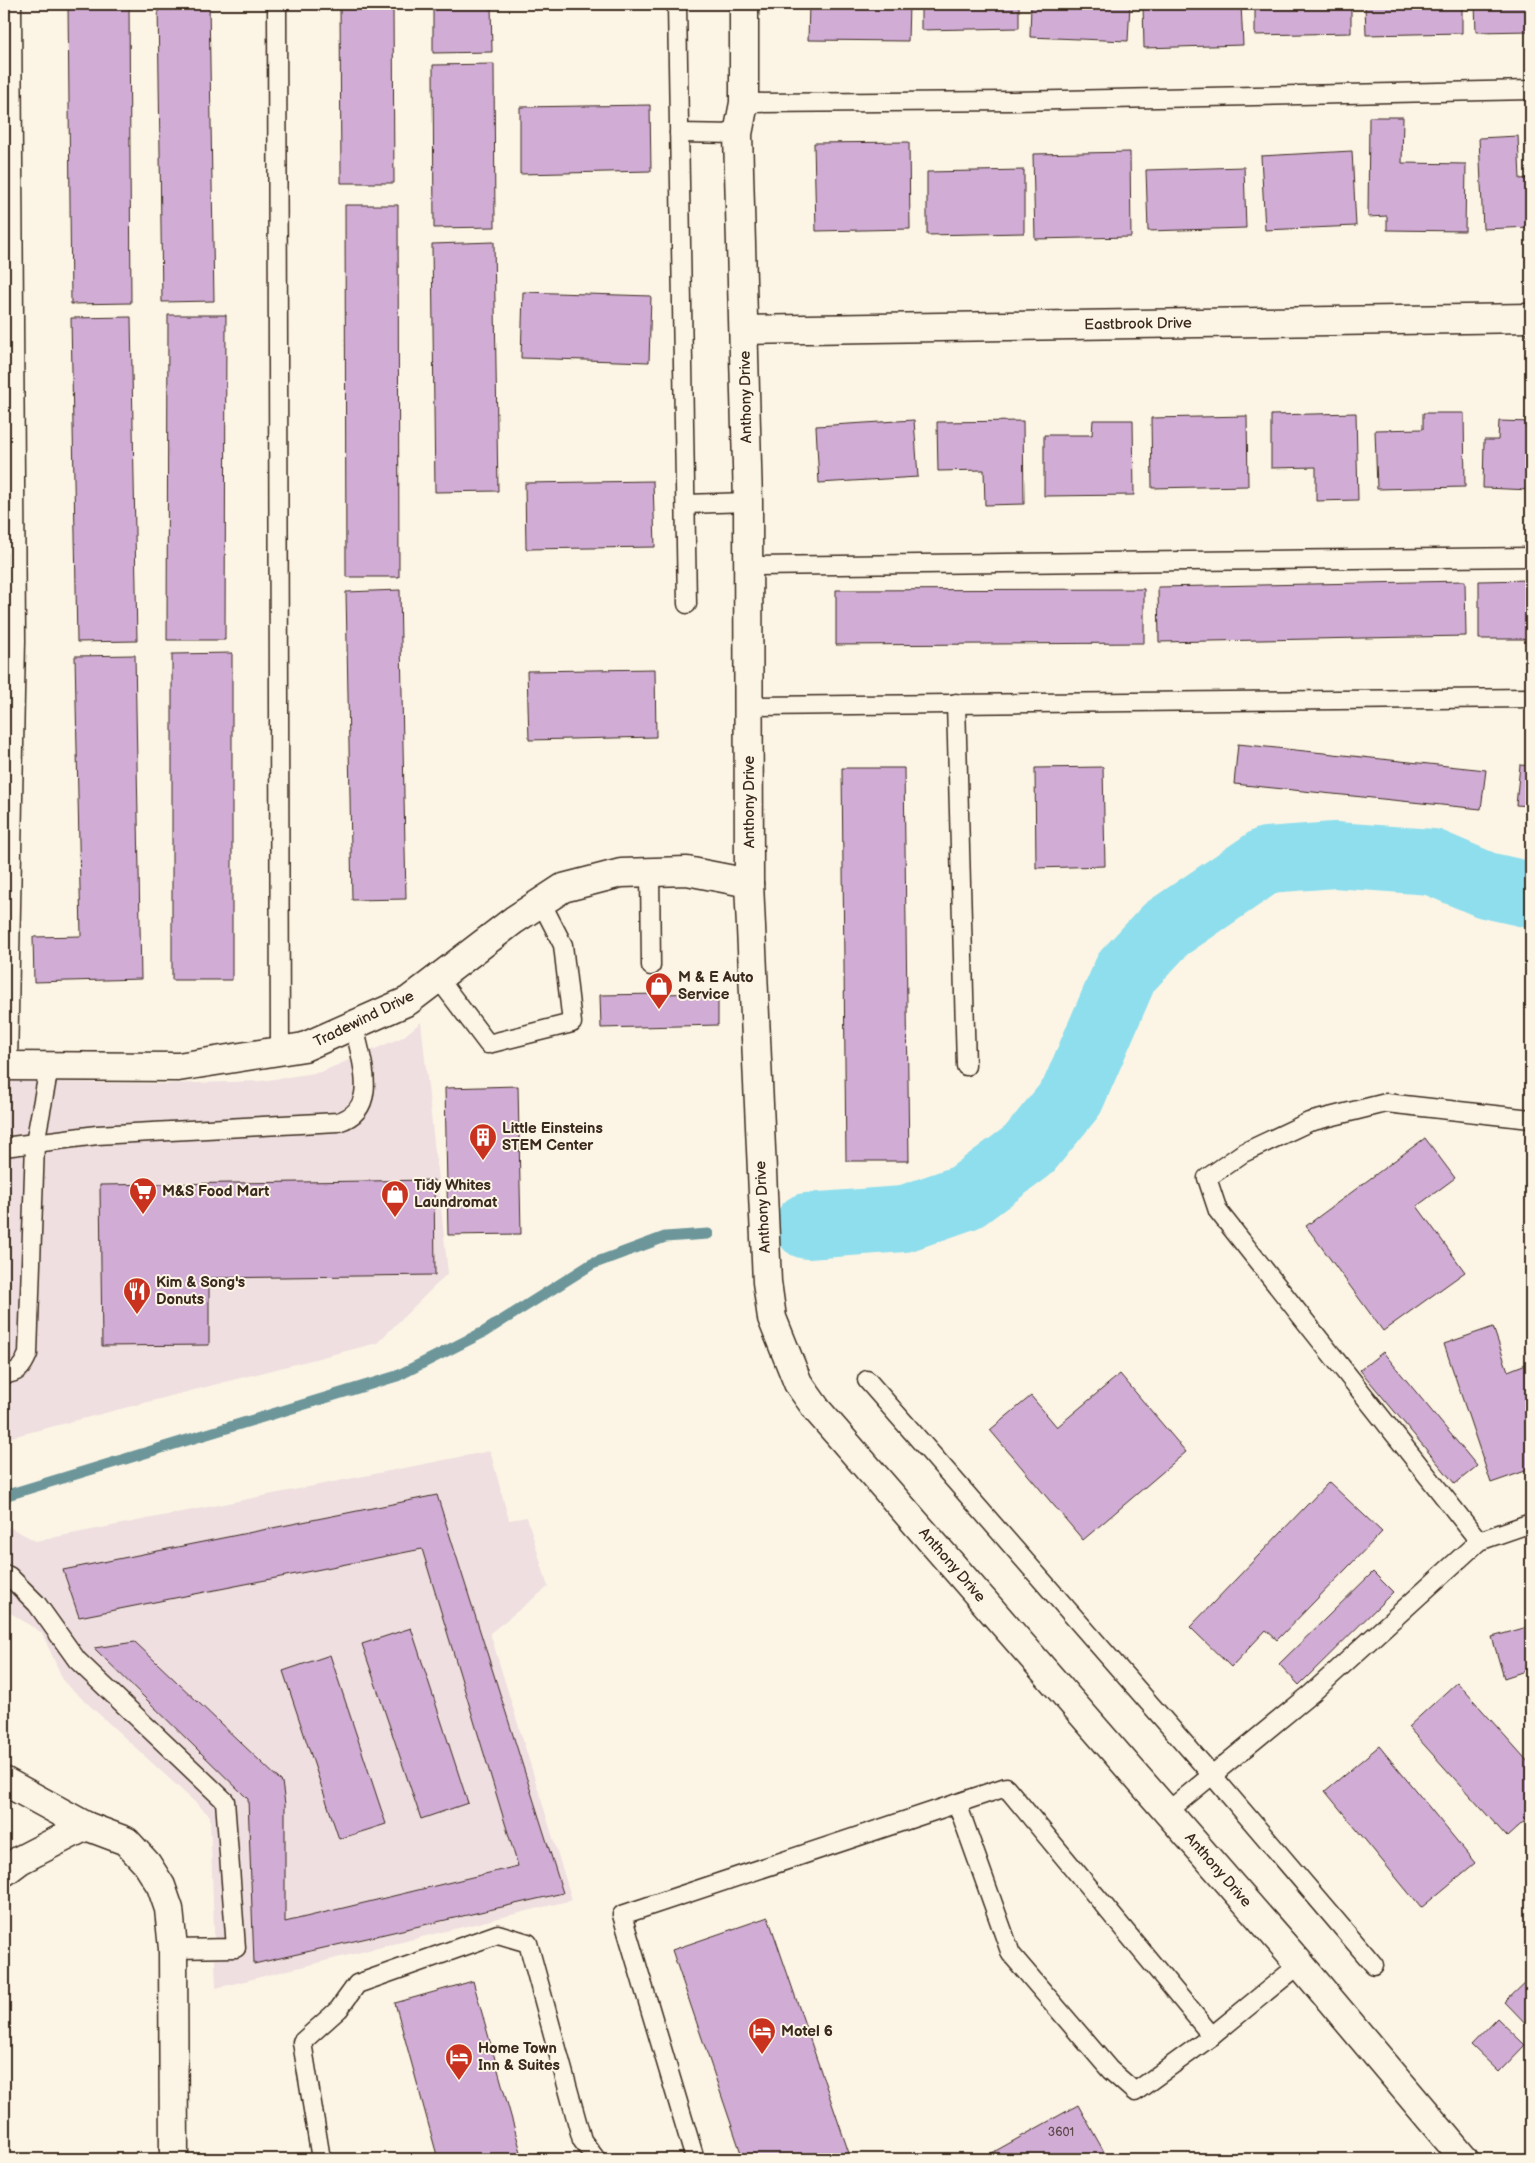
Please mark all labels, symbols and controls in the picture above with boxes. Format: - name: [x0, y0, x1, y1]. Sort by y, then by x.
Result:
- street label: Eastbrook Drive: [1084, 314, 1192, 334]
- street label: Anthony Drive: [736, 350, 756, 443]
- street label: Anthony Drive: [740, 756, 759, 848]
- place label: M & E Auto Service: [678, 968, 754, 1004]
- shop icon: M & E Auto Service: [644, 971, 674, 1010]
- street label: Tradewind Drive: [311, 986, 417, 1051]
- place label: Little Einsteins STEM Center: [502, 1119, 603, 1155]
- building icon: Little Einsteins STEM Center: [468, 1122, 498, 1161]
- street label: Anthony Drive: [751, 1160, 775, 1254]
- supermarket icon: M&S Food Mart: [128, 1176, 158, 1215]
- place label: Tidy Whites Laundromat: [414, 1176, 497, 1212]
- shop icon: Tidy Whites Laundromat: [380, 1179, 410, 1218]
- place label: M&S Food Mart: [162, 1182, 269, 1201]
- place label: Kim & Song's Donuts: [156, 1273, 245, 1309]
- restaurant icon: Kim & Song's Donuts: [122, 1276, 152, 1315]
- street label: Anthony Drive: [914, 1524, 990, 1606]
- street label: Anthony Drive: [1180, 1829, 1256, 1911]
- hotel icon: Motel 6: [747, 2016, 777, 2055]
- place label: Motel 6: [781, 2022, 833, 2041]
- place label: Home Town Inn & Suites: [478, 2039, 560, 2075]
- hotel icon: Home Town Inn & Suites: [444, 2042, 474, 2081]
- house number: 3601: [1048, 2125, 1074, 2140]

